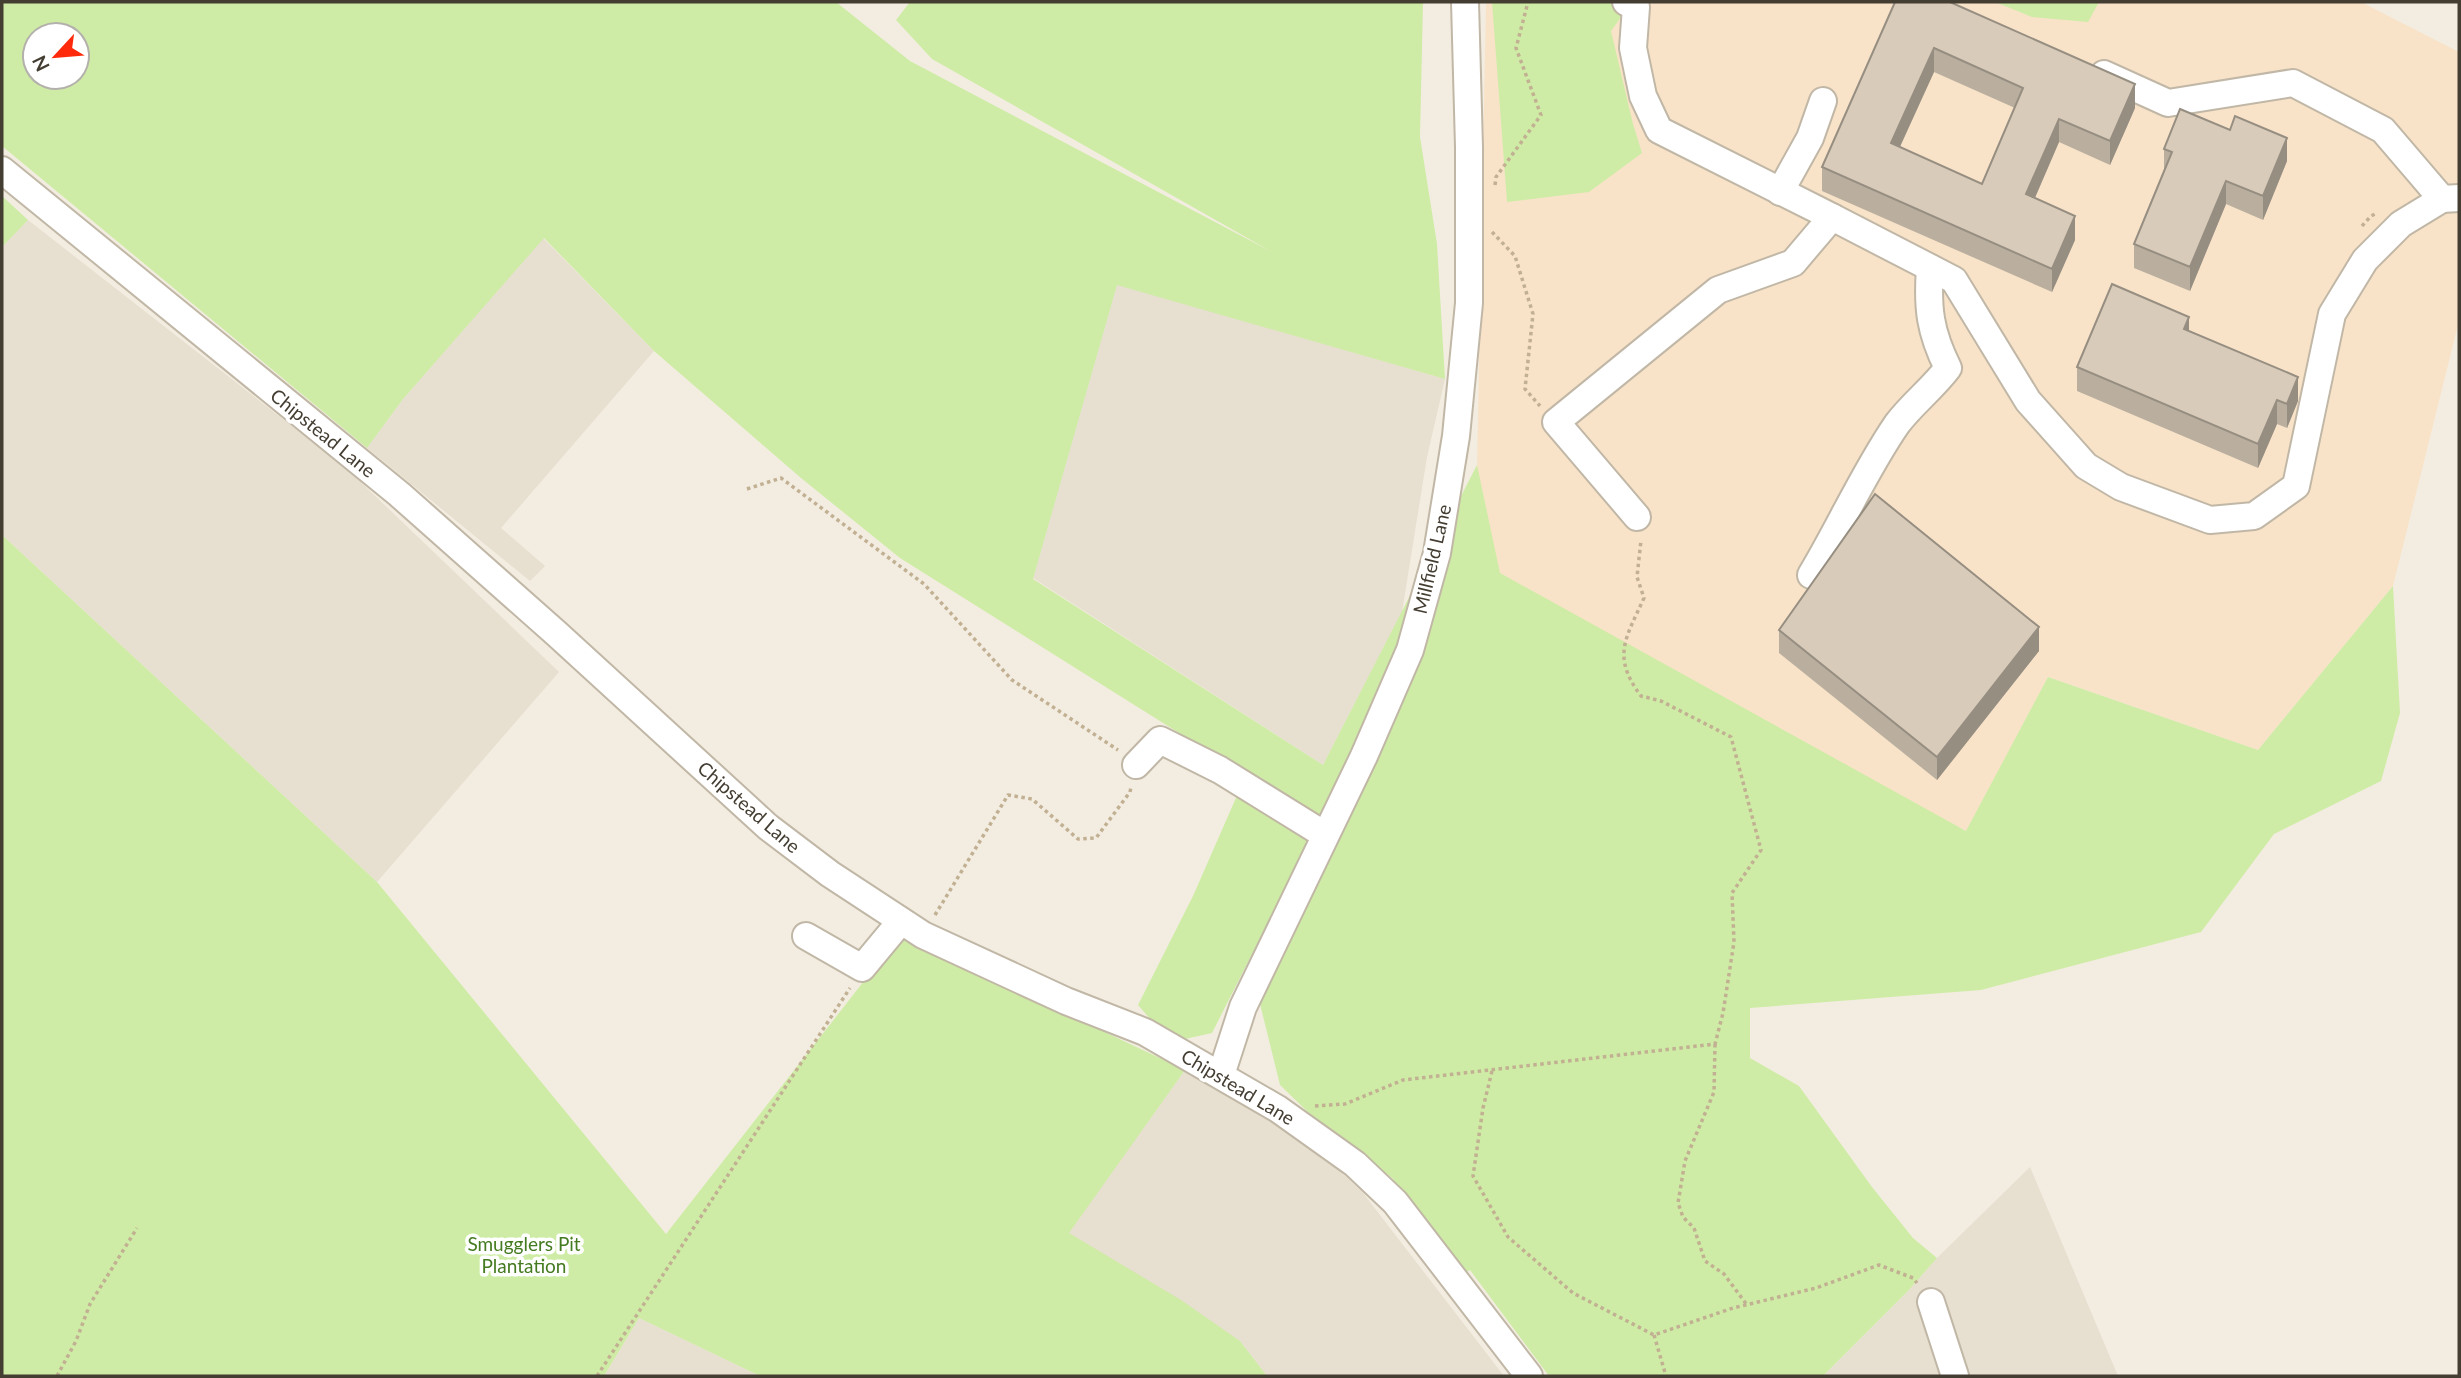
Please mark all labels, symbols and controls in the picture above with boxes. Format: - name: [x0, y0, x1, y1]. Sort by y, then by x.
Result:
- north arrow: [21, 21, 91, 91]
- text: N: [27, 52, 54, 75]
- street label: Chipstead Lane: [266, 383, 380, 482]
- street label: Millfield Lane: [1408, 502, 1455, 616]
- street label: Chipstead Lane: [693, 756, 805, 857]
- street label: Chipstead Lane: [1177, 1044, 1299, 1129]
- park label: Smugglers Pit Plantation: [467, 1232, 581, 1277]

